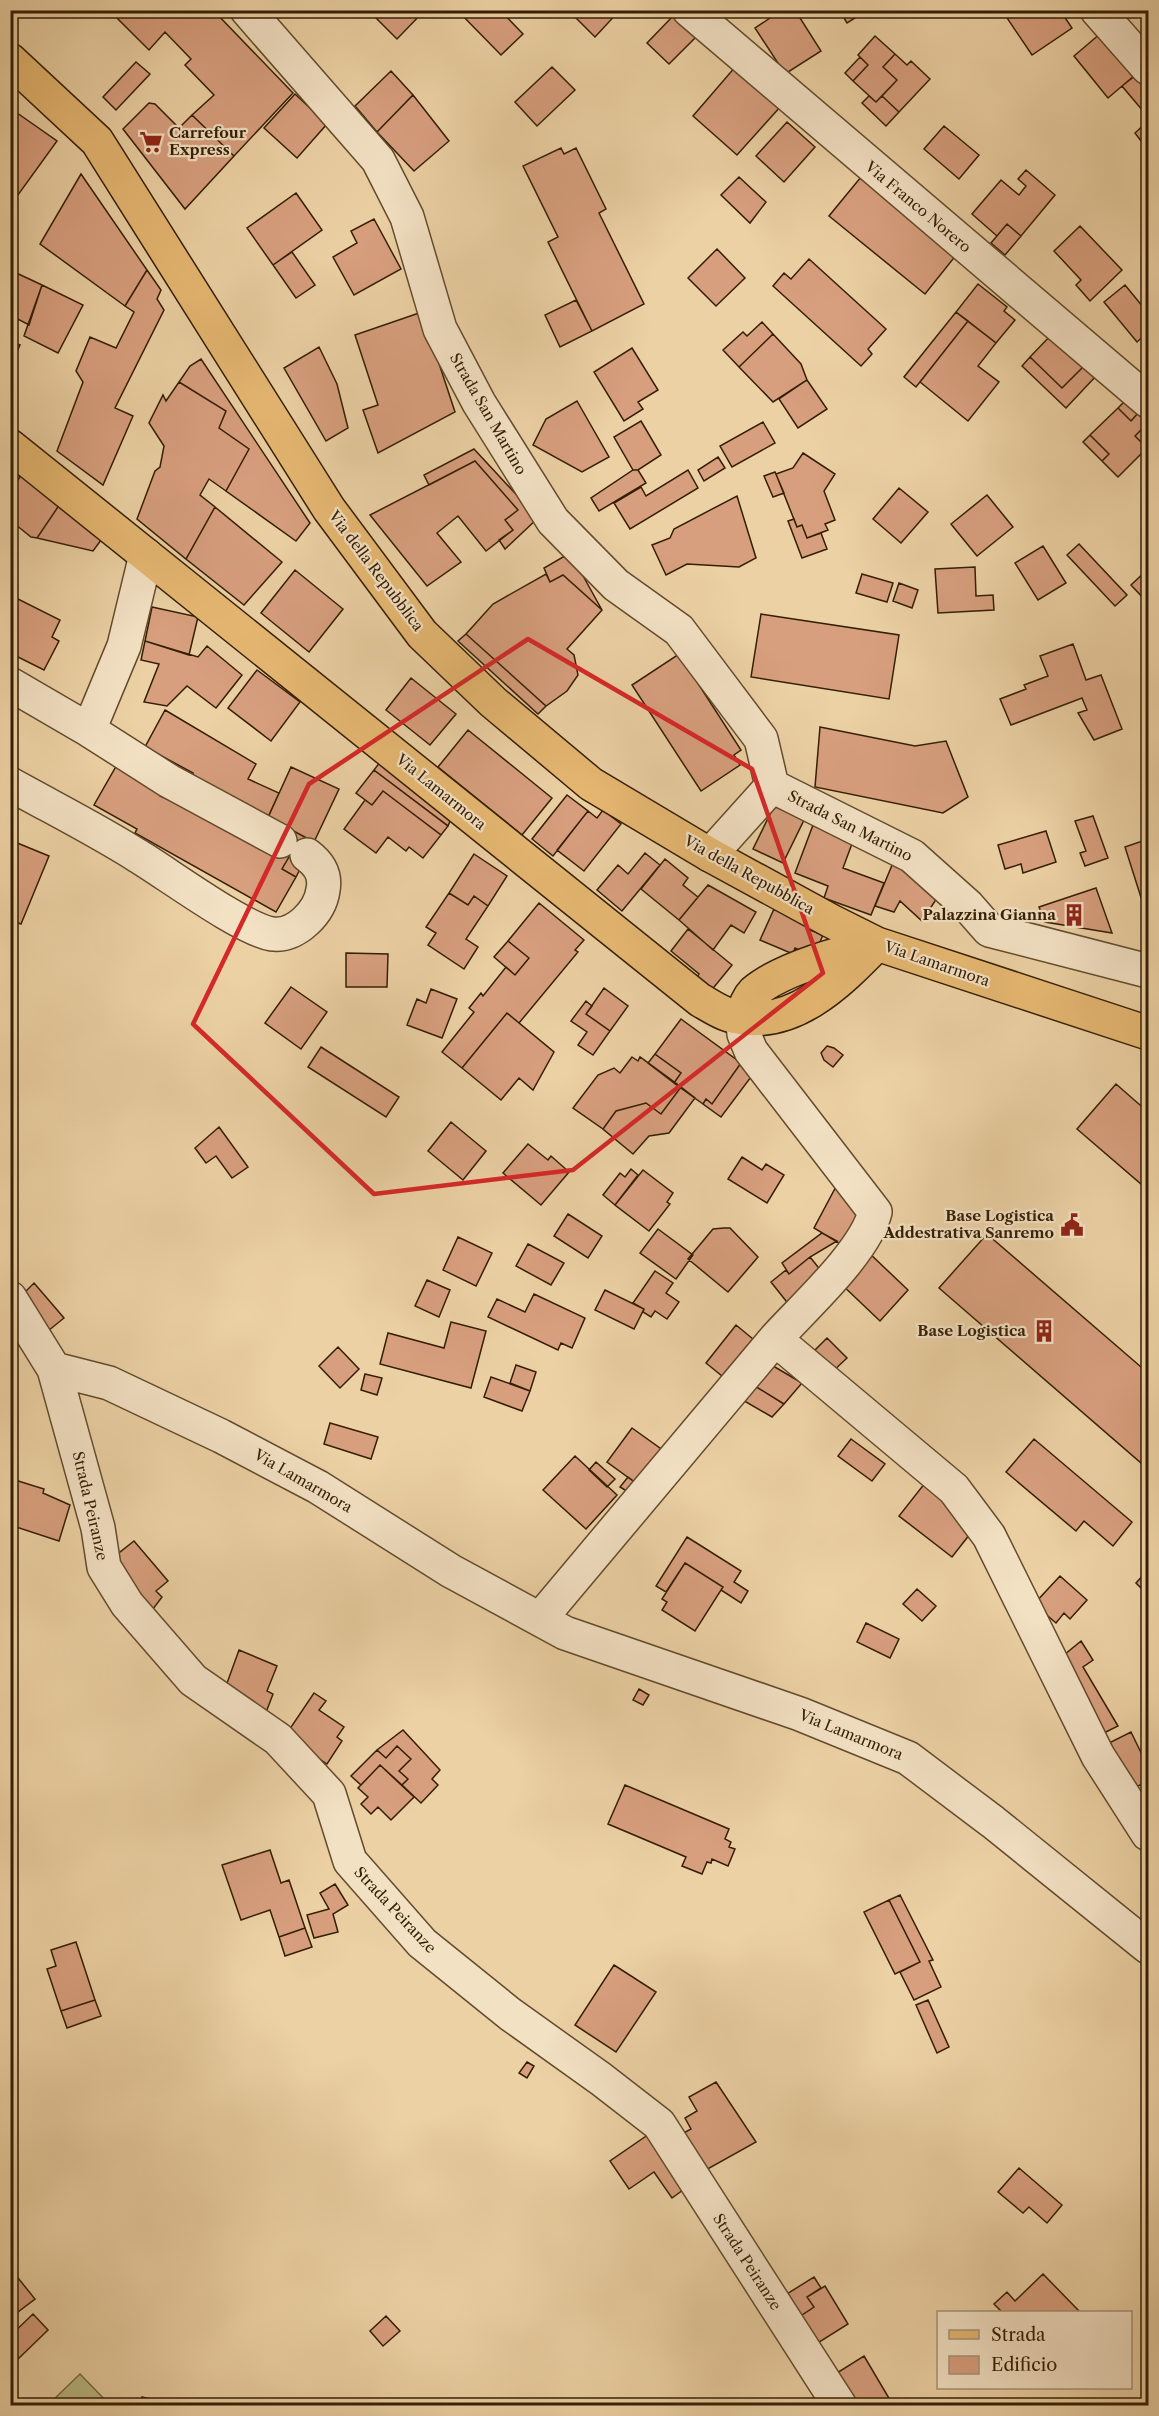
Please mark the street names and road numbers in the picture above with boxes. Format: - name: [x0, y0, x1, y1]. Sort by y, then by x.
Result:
- street label: Via Franco Norero: [861, 156, 975, 256]
- street label: Strada San Martino: [446, 350, 531, 478]
- street label: Via della Repubblica: [324, 506, 428, 635]
- street label: Via Lamarmora: [392, 749, 490, 834]
- street label: Strada San Martino: [785, 786, 916, 865]
- street label: Via della Repubblica: [680, 830, 818, 918]
- street label: Via Lamarmora: [881, 936, 993, 991]
- street label: Via Lamarmora: [250, 1444, 356, 1516]
- street label: Strada Peiranze: [69, 1449, 112, 1562]
- street label: Via Lamarmora: [796, 1705, 906, 1764]
- street label: Strada Peiranze: [350, 1862, 440, 1957]
- street label: Strada Peiranze: [709, 2210, 786, 2314]

